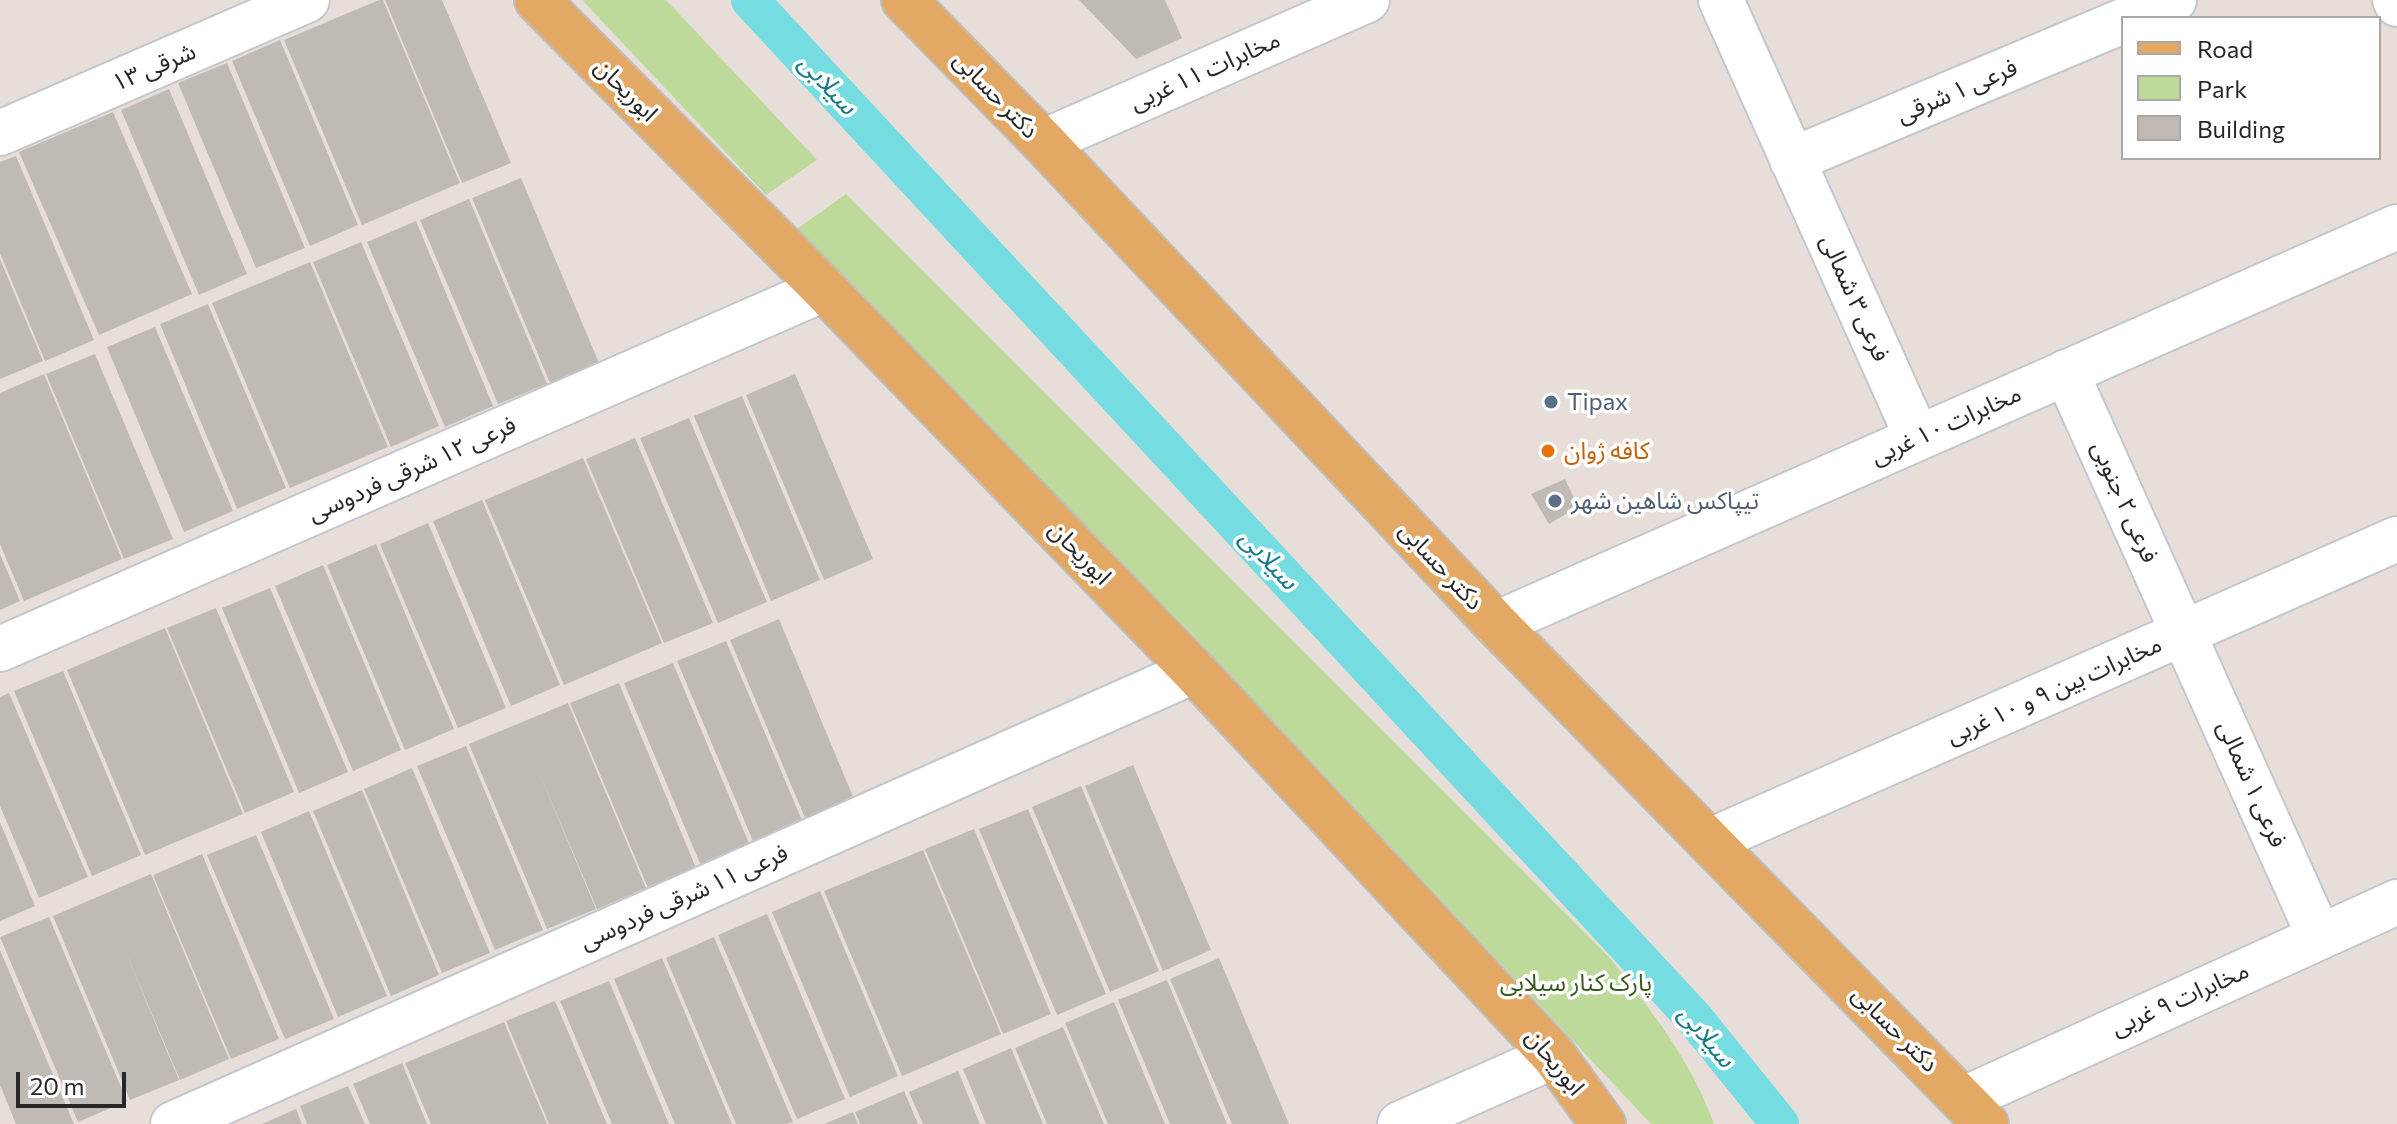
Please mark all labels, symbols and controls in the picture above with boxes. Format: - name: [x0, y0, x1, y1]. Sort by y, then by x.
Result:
- legend: [2121, 16, 2381, 160]
- street label: مخابرات ۱۱ غربی: [1125, 25, 1285, 117]
- text: Road: [2197, 34, 2253, 63]
- street label: ۱۳ شرقی: [108, 37, 200, 97]
- street label: دکتر حسابی: [947, 45, 1045, 145]
- water label: سیلابی: [792, 47, 864, 121]
- street label: ابوریحان: [588, 52, 664, 128]
- street label: فرعی ۱ شرقی: [1892, 53, 2022, 129]
- text: Park: [2197, 74, 2247, 103]
- text: Building: [2197, 114, 2285, 143]
- street label: فرعی ۳ شمالی: [1814, 230, 1896, 366]
- street label: مخابرات ۱۰ غربی: [1866, 379, 2026, 471]
- place label: Tipax: [1567, 388, 1628, 416]
- marker: Tipax: [1542, 393, 1560, 411]
- street label: فرعی ۱۲ شرقی فردوسی: [303, 410, 521, 528]
- place label: کافه ژوان: [1564, 437, 1650, 465]
- street label: فرعی ۲ جنوبی: [2085, 437, 2165, 567]
- marker: کافه ژوان: [1539, 442, 1557, 460]
- place label: تیپاکس شاهین شهر: [1571, 487, 1759, 515]
- marker: تیپاکس شاهین شهر: [1546, 492, 1564, 510]
- street label: ابوریحان: [1043, 515, 1117, 591]
- street label: دکتر حسابی: [1393, 516, 1489, 616]
- water label: سیلابی: [1233, 522, 1305, 596]
- street label: مخابرات بین ۹ و ۱۰ غربی: [1942, 630, 2166, 750]
- street label: فرعی ۱ شمالی: [2211, 716, 2293, 852]
- street label: فرعی ۱۱ شرقی فردوسی: [575, 838, 793, 956]
- street label: مخابرات ۹ غربی: [2107, 956, 2253, 1042]
- park label: پارک کنار سیلابی: [1500, 969, 1652, 997]
- street label: دکتر حسابی: [1846, 980, 1944, 1078]
- water label: سیلابی: [1672, 998, 1742, 1074]
- street label: ابوریحان: [1519, 1023, 1591, 1101]
- scale bar: [20, 1056, 130, 1106]
- text: 20 m: [30, 1071, 84, 1100]

